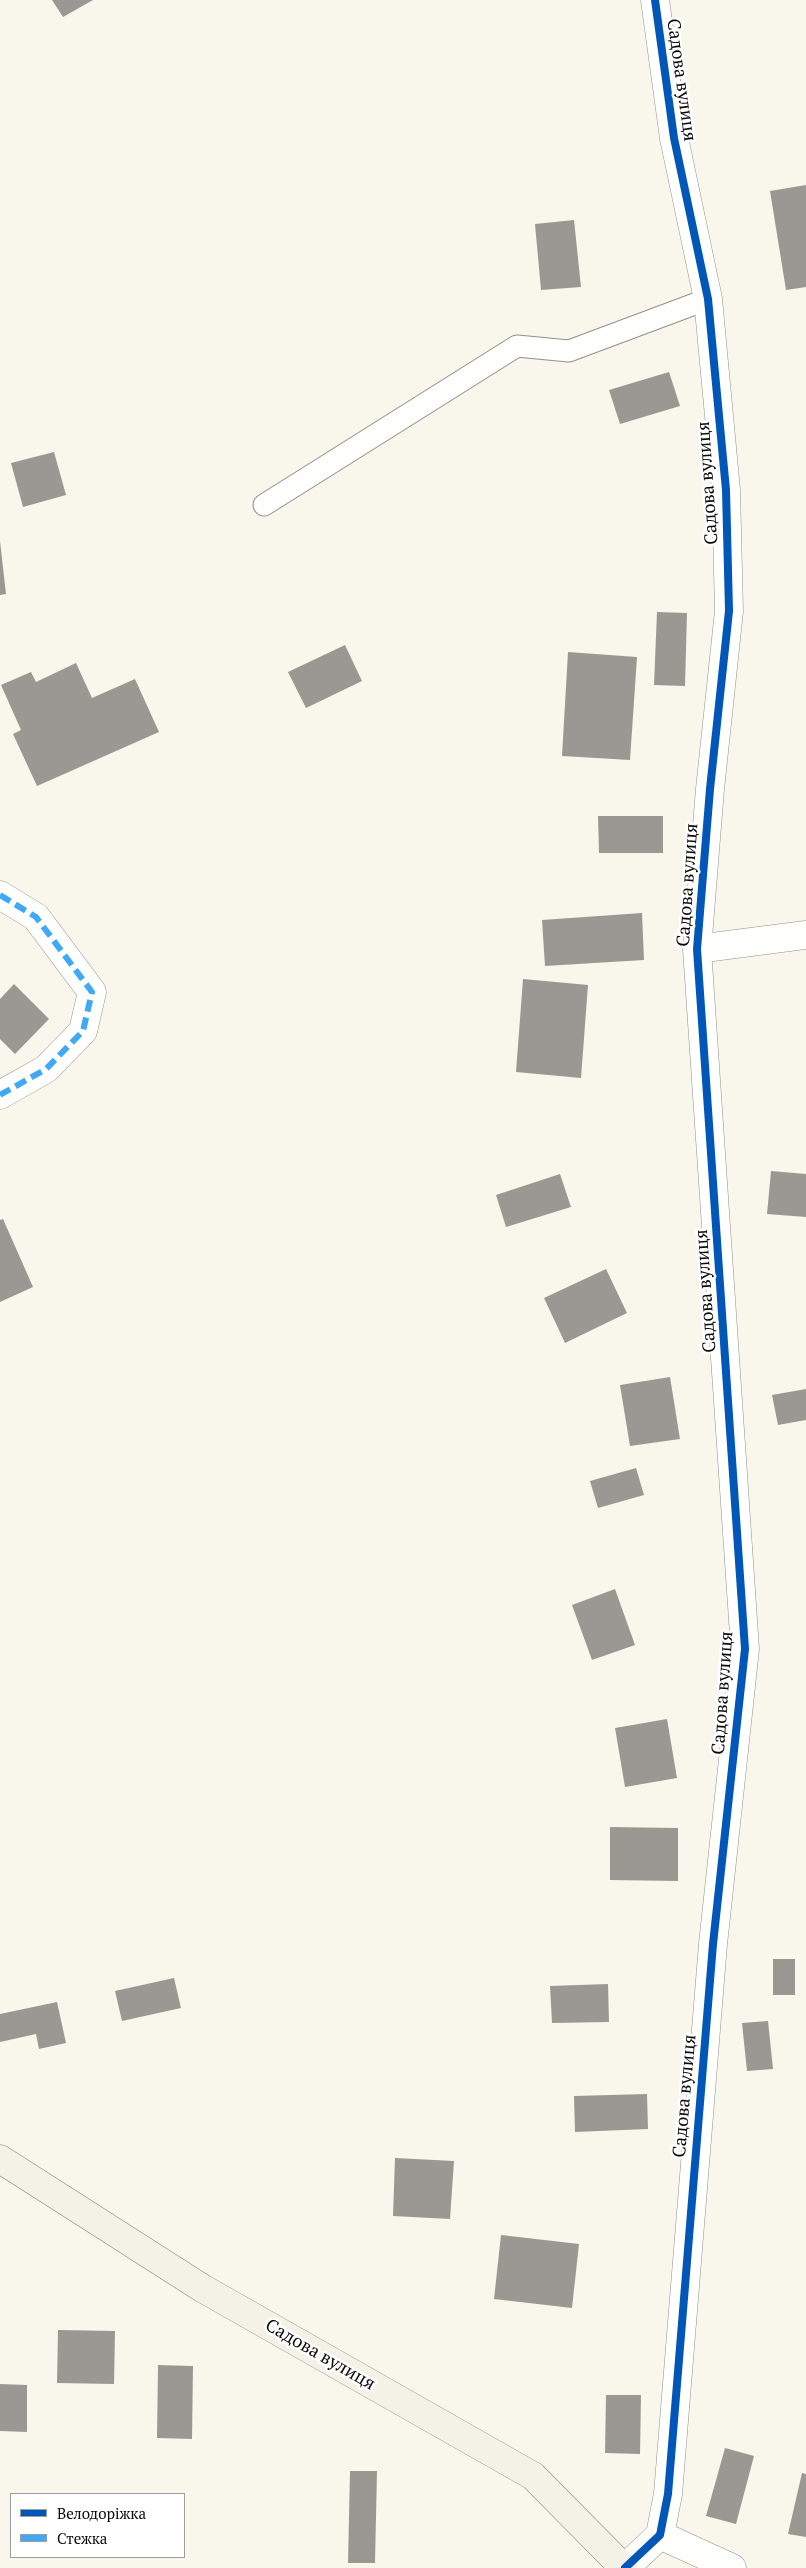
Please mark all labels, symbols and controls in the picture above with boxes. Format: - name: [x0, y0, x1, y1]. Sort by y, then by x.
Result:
- street label: Садова вулиця: [662, 17, 700, 143]
- street label: Садова вулиця: [693, 421, 723, 545]
- street label: Садова вулиця: [673, 823, 703, 947]
- street label: Садова вулиця: [691, 1229, 721, 1353]
- street label: Садова вулиця: [708, 1631, 738, 1755]
- street label: Садова вулиця: [669, 2034, 701, 2158]
- street label: Садова вулиця: [261, 2315, 379, 2395]
- legend: [10, 2493, 185, 2558]
- text: Велодоріжка: [57, 2503, 146, 2523]
- text: Стежка: [57, 2528, 107, 2548]

